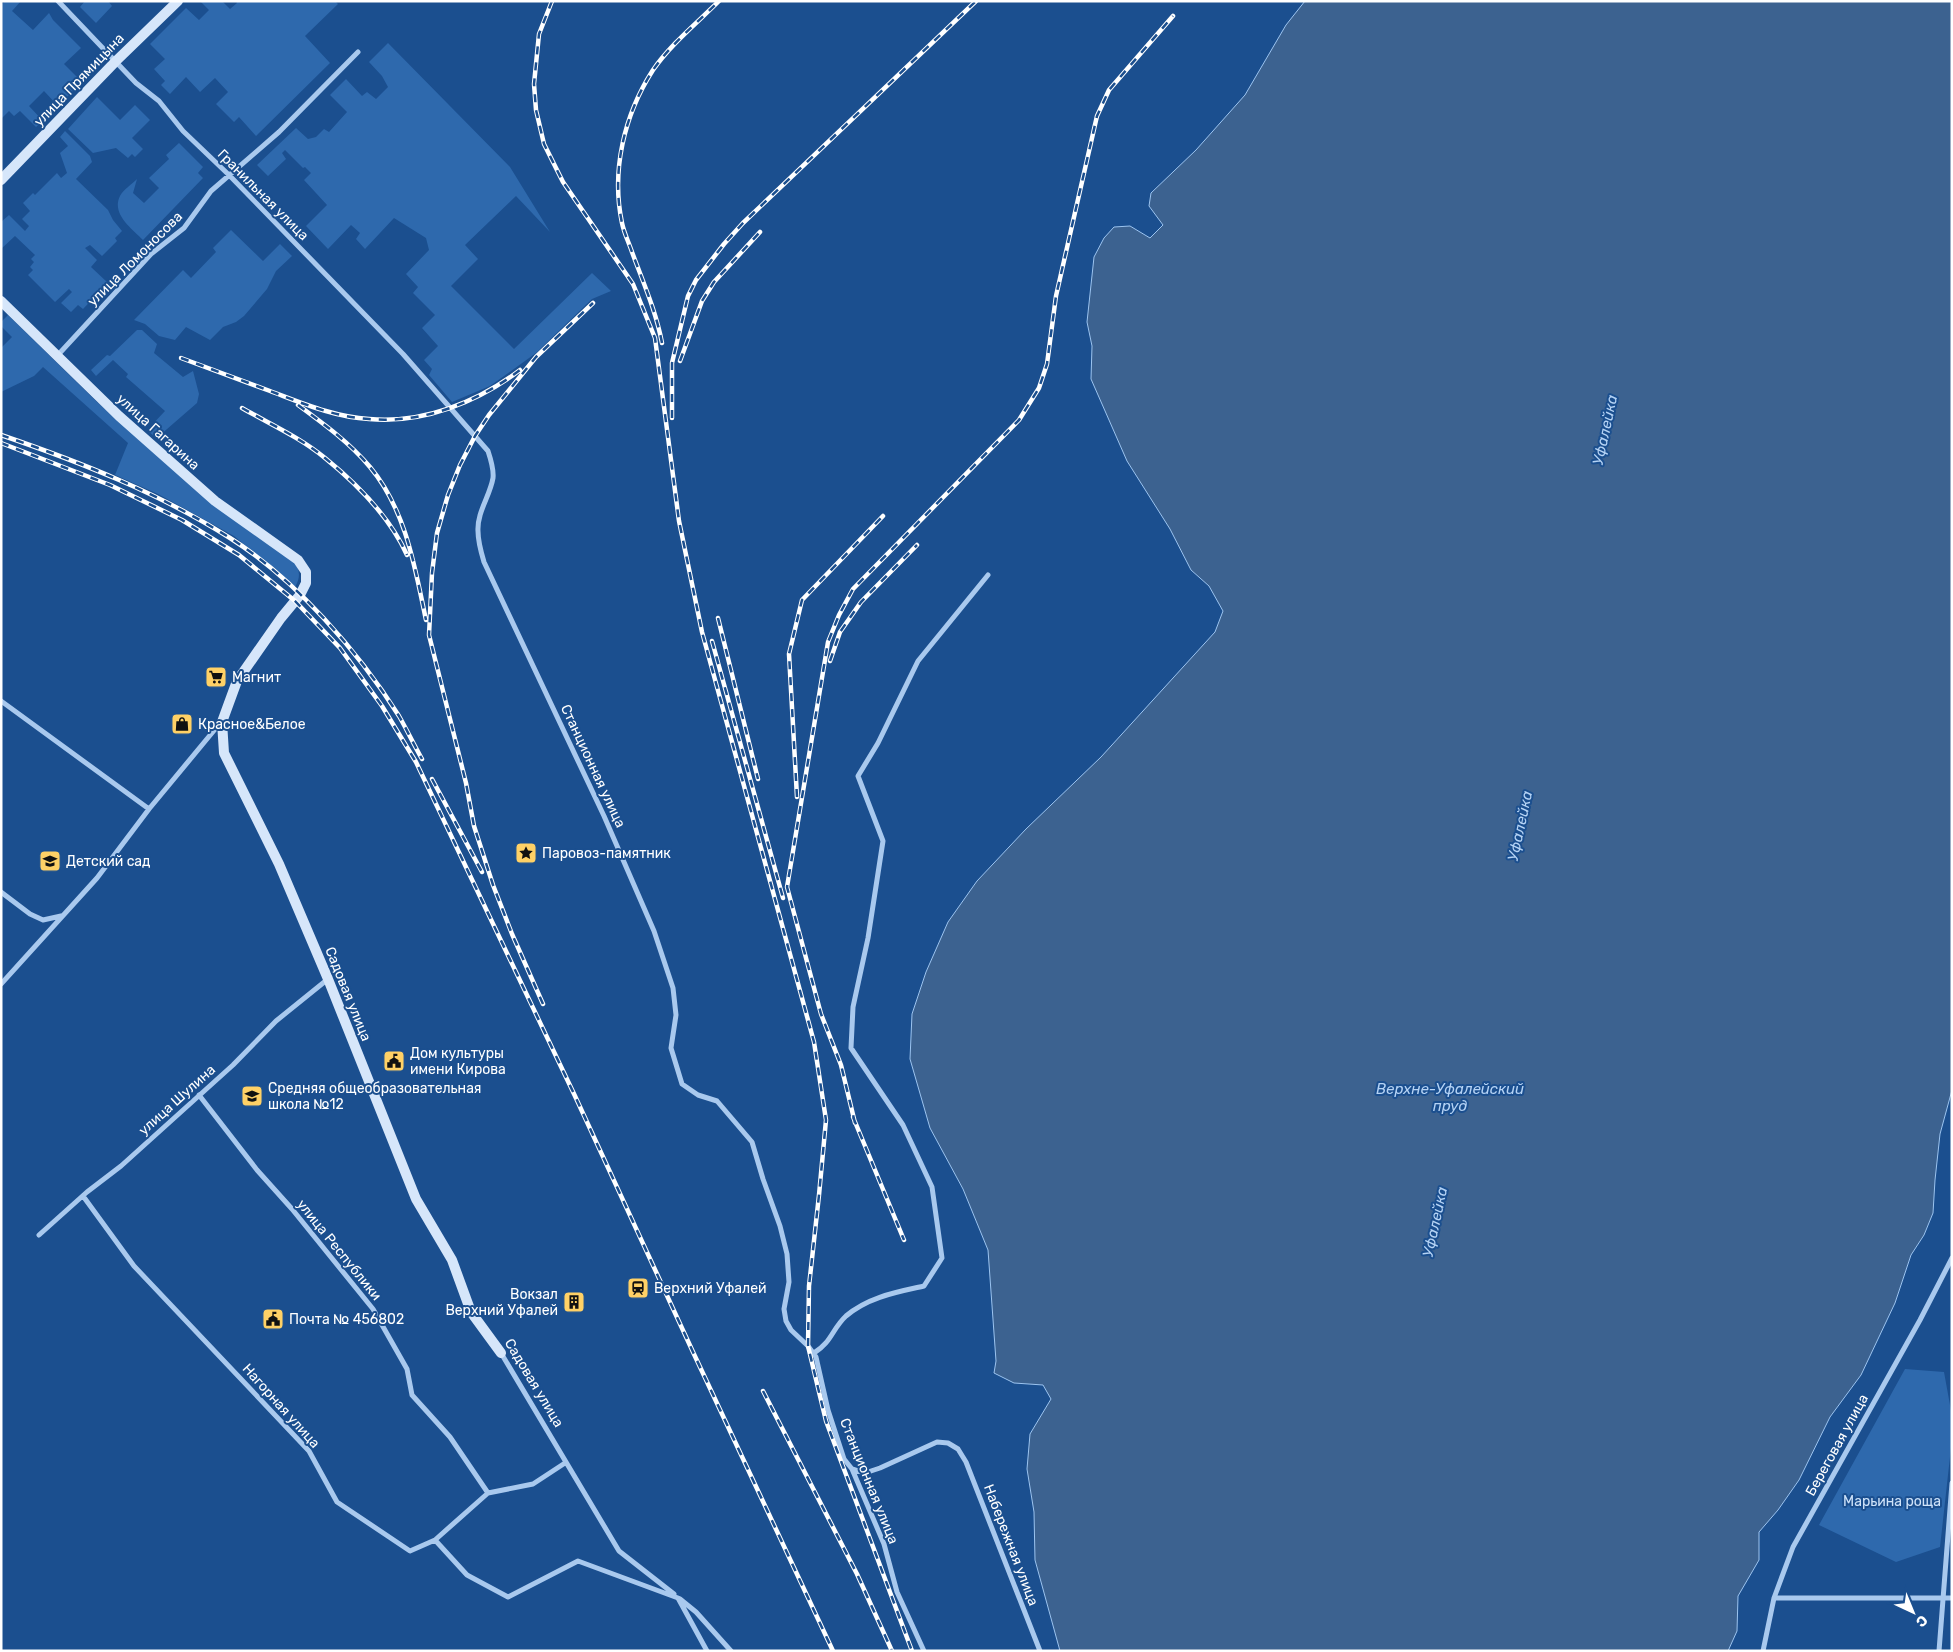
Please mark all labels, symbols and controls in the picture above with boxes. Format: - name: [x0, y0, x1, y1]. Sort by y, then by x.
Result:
- street label: улица Прямицына: [30, 30, 128, 130]
- street label: Гранильная улица: [214, 146, 312, 244]
- street label: улица Ломоносова: [84, 208, 186, 310]
- street label: улица Гагарина: [113, 390, 203, 474]
- water label: Уфалейка: [1589, 393, 1621, 467]
- supermarket icon: Магнит: [204, 665, 228, 689]
- place label: Магнит: [232, 669, 281, 686]
- street label: Станционная улица: [557, 702, 629, 830]
- shop icon: Красное&Белое: [170, 712, 194, 736]
- place label: Красное&Белое: [198, 716, 306, 733]
- water label: Уфалейка: [1504, 789, 1536, 863]
- place icon: Паровоз-памятник: [514, 841, 538, 865]
- place label: Паровоз-памятник: [542, 845, 671, 862]
- school or university icon: Детский сад: [38, 849, 62, 873]
- place label: Детский сад: [66, 853, 151, 870]
- street label: Садовая улица: [321, 944, 375, 1044]
- place label: Дом культуры имени Кирова: [410, 1045, 506, 1078]
- public building icon: Дом культуры имени Кирова: [382, 1049, 406, 1073]
- street label: улица Шулина: [135, 1061, 219, 1139]
- place label: Средняя общеобразовательная школа №12: [268, 1080, 482, 1113]
- water label: Верхне-Уфалейский пруд: [1376, 1080, 1524, 1115]
- school or university icon: Средняя общеобразовательная школа №12: [240, 1084, 264, 1108]
- water label: Уфалейка: [1419, 1185, 1451, 1259]
- street label: улица Республики: [293, 1196, 385, 1304]
- station icon: Верхний Уфалей: [626, 1276, 650, 1300]
- place label: Верхний Уфалей: [654, 1280, 767, 1297]
- place label: Вокзал Верхний Уфалей: [445, 1286, 558, 1319]
- building icon: Вокзал Верхний Уфалей: [562, 1290, 586, 1314]
- public building icon: Почта № 456802: [261, 1307, 285, 1331]
- place label: Почта № 456802: [289, 1311, 404, 1328]
- street label: Садовая улица: [501, 1336, 567, 1430]
- street label: Нагорная улица: [239, 1360, 323, 1452]
- street label: Береговая улица: [1802, 1391, 1872, 1499]
- street label: Станционная улица: [836, 1416, 902, 1546]
- street label: Набережная улица: [980, 1482, 1042, 1608]
- park label: Марьина роща: [1843, 1493, 1941, 1510]
- north arrow: [1888, 1587, 1938, 1637]
- text: С: [1912, 1611, 1931, 1631]

